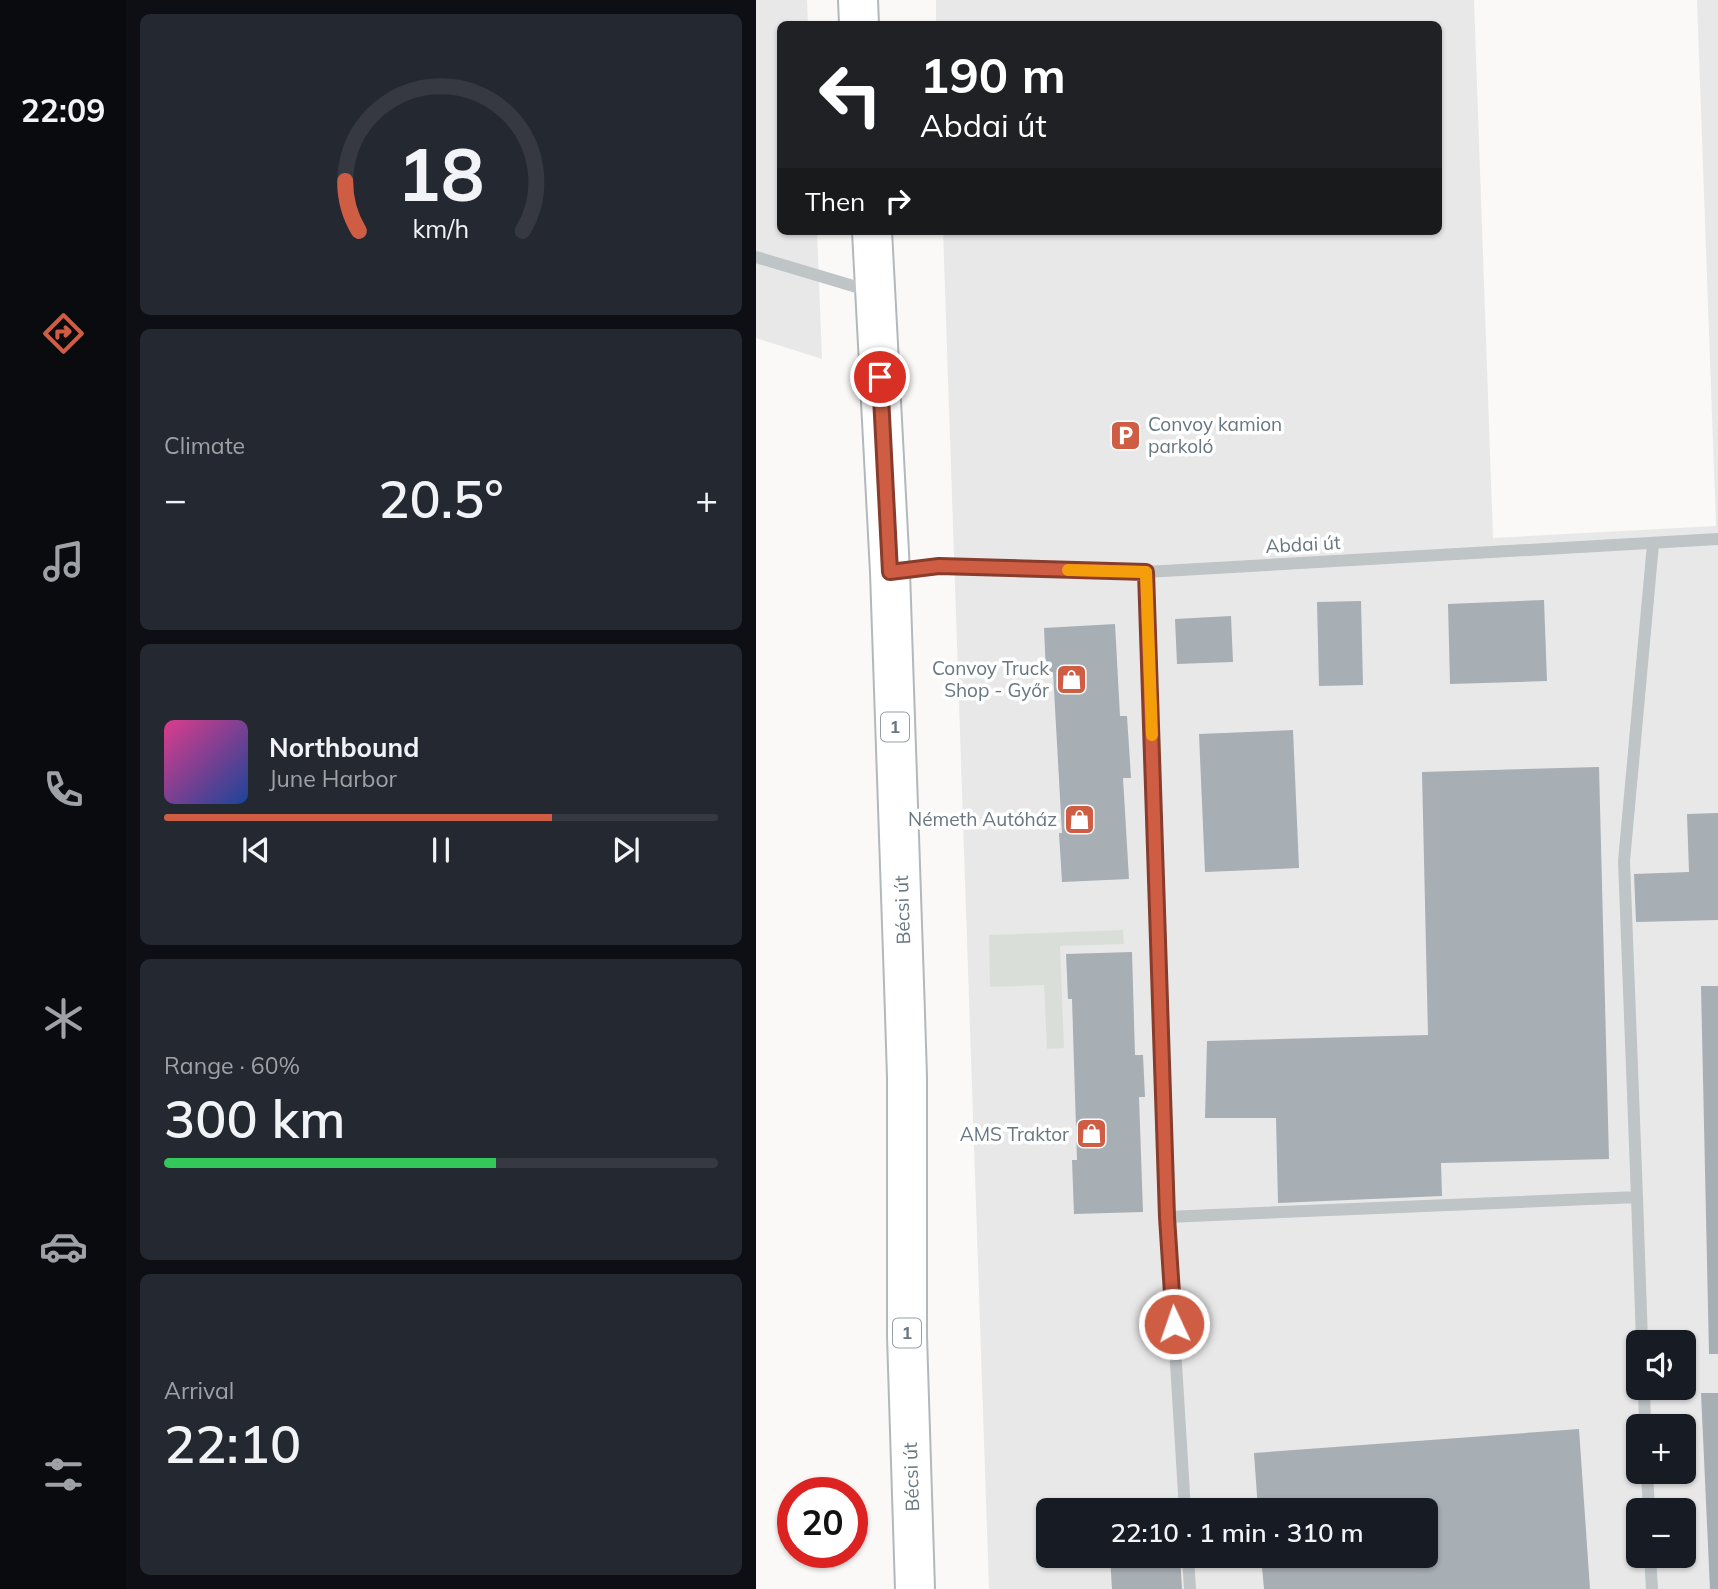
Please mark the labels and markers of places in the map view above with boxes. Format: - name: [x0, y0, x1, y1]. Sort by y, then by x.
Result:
- pin: [850, 347, 910, 407]
- place label: Convoy kamion parkoló: [1148, 412, 1282, 458]
- parking icon: Convoy kamion parkoló: [1108, 418, 1142, 452]
- place label: Convoy Truck Shop - Győr: [932, 656, 1049, 702]
- shop icon: Convoy Truck Shop - Győr: [1055, 662, 1089, 696]
- shop icon: Németh Autóház: [1063, 802, 1097, 836]
- place label: Németh Autóház: [908, 807, 1057, 831]
- shop icon: AMS Traktor: [1075, 1117, 1109, 1151]
- place label: AMS Traktor: [960, 1122, 1069, 1146]

